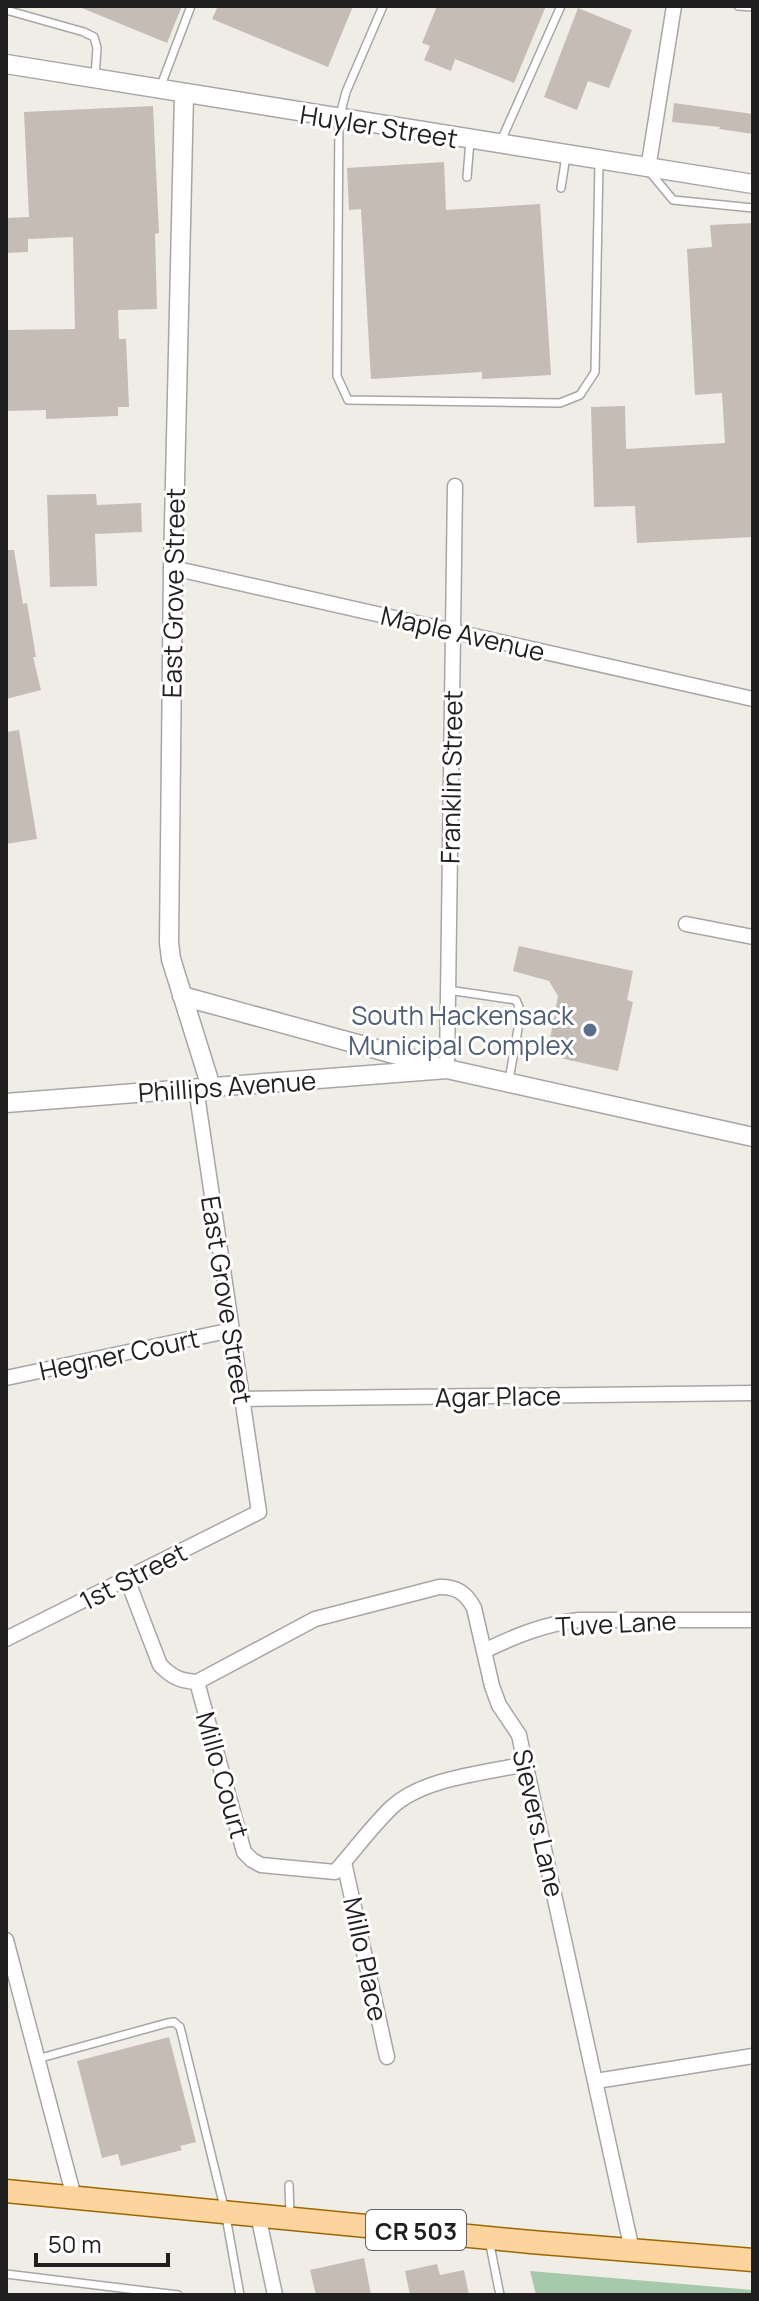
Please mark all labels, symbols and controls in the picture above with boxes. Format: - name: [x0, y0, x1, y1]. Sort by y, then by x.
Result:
- street label: Huyler Street: [298, 96, 460, 156]
- street label: East Grove Street: [153, 488, 193, 698]
- street label: Maple Avenue: [378, 597, 548, 669]
- street label: Franklin Street: [431, 690, 471, 864]
- place label: South Hackensack Municipal Complex: [348, 997, 575, 1063]
- marker: South Hackensack Municipal Complex: [581, 1021, 599, 1039]
- street label: Phillips Avenue: [137, 1062, 317, 1110]
- street label: East Grove Street: [193, 1193, 261, 1407]
- street label: Hegner Court: [36, 1319, 202, 1389]
- street label: Agar Place: [435, 1377, 561, 1415]
- street label: 1st Street: [73, 1534, 193, 1618]
- street label: Tuve Lane: [555, 1602, 677, 1644]
- street label: Millo Court: [188, 1708, 258, 1842]
- street label: Sievers Lane: [505, 1746, 573, 1900]
- street label: Millo Place: [335, 1894, 397, 2024]
- road number: CR 503: [366, 2210, 466, 2250]
- scale bar: [36, 2217, 168, 2267]
- text: 50 m: [48, 2227, 102, 2260]

